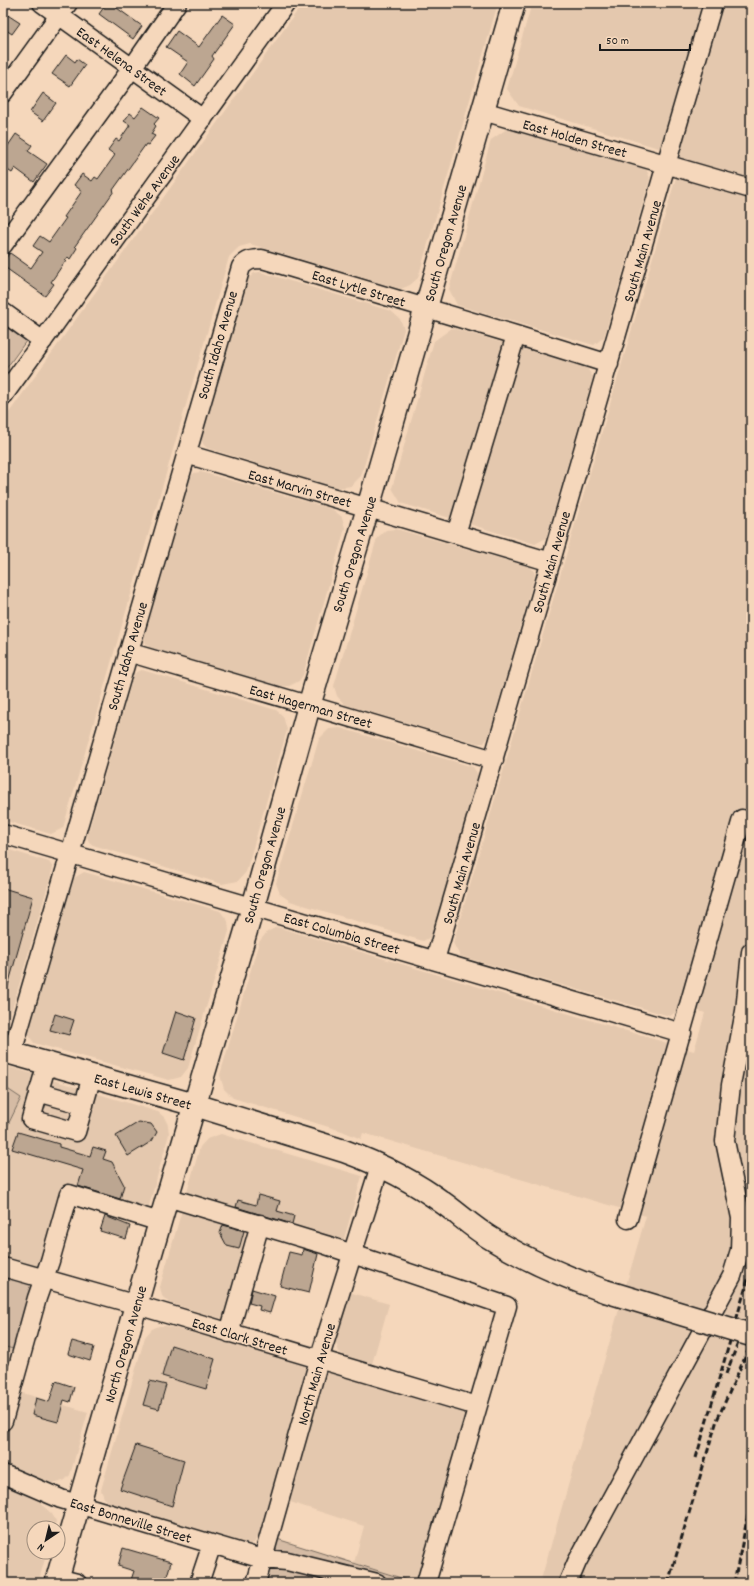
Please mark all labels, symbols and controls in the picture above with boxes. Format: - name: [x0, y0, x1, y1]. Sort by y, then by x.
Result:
- street label: East Helena Street: [71, 22, 171, 103]
- scale bar: [600, 26, 690, 52]
- text: 50 m: [606, 33, 629, 50]
- street label: East Holden Street: [520, 115, 630, 165]
- street label: South Wehe Avenue: [105, 150, 187, 252]
- street label: South Oregon Avenue: [420, 182, 474, 305]
- street label: South Main Avenue: [619, 197, 669, 305]
- street label: East Lytle Street: [309, 265, 408, 315]
- street label: South Idaho Avenue: [193, 288, 245, 403]
- street label: East Marvin Street: [245, 465, 354, 515]
- street label: South Oregon Avenue: [328, 493, 384, 616]
- street label: South Main Avenue: [528, 508, 578, 616]
- street label: South Idaho Avenue: [103, 599, 155, 714]
- street label: East Hagerman Street: [246, 680, 375, 736]
- street label: South Oregon Avenue: [239, 804, 293, 927]
- street label: South Main Avenue: [438, 819, 488, 927]
- street label: East Columbia Street: [281, 908, 402, 962]
- street label: East Lewis Street: [91, 1069, 194, 1117]
- street label: North Oregon Avenue: [100, 1283, 154, 1406]
- street label: East Clark Street: [189, 1313, 290, 1363]
- street label: North Main Avenue: [293, 1320, 343, 1428]
- street label: East Bonneville Street: [67, 1493, 194, 1551]
- north arrow: [26, 1520, 66, 1560]
- text: N: [34, 1538, 48, 1555]

